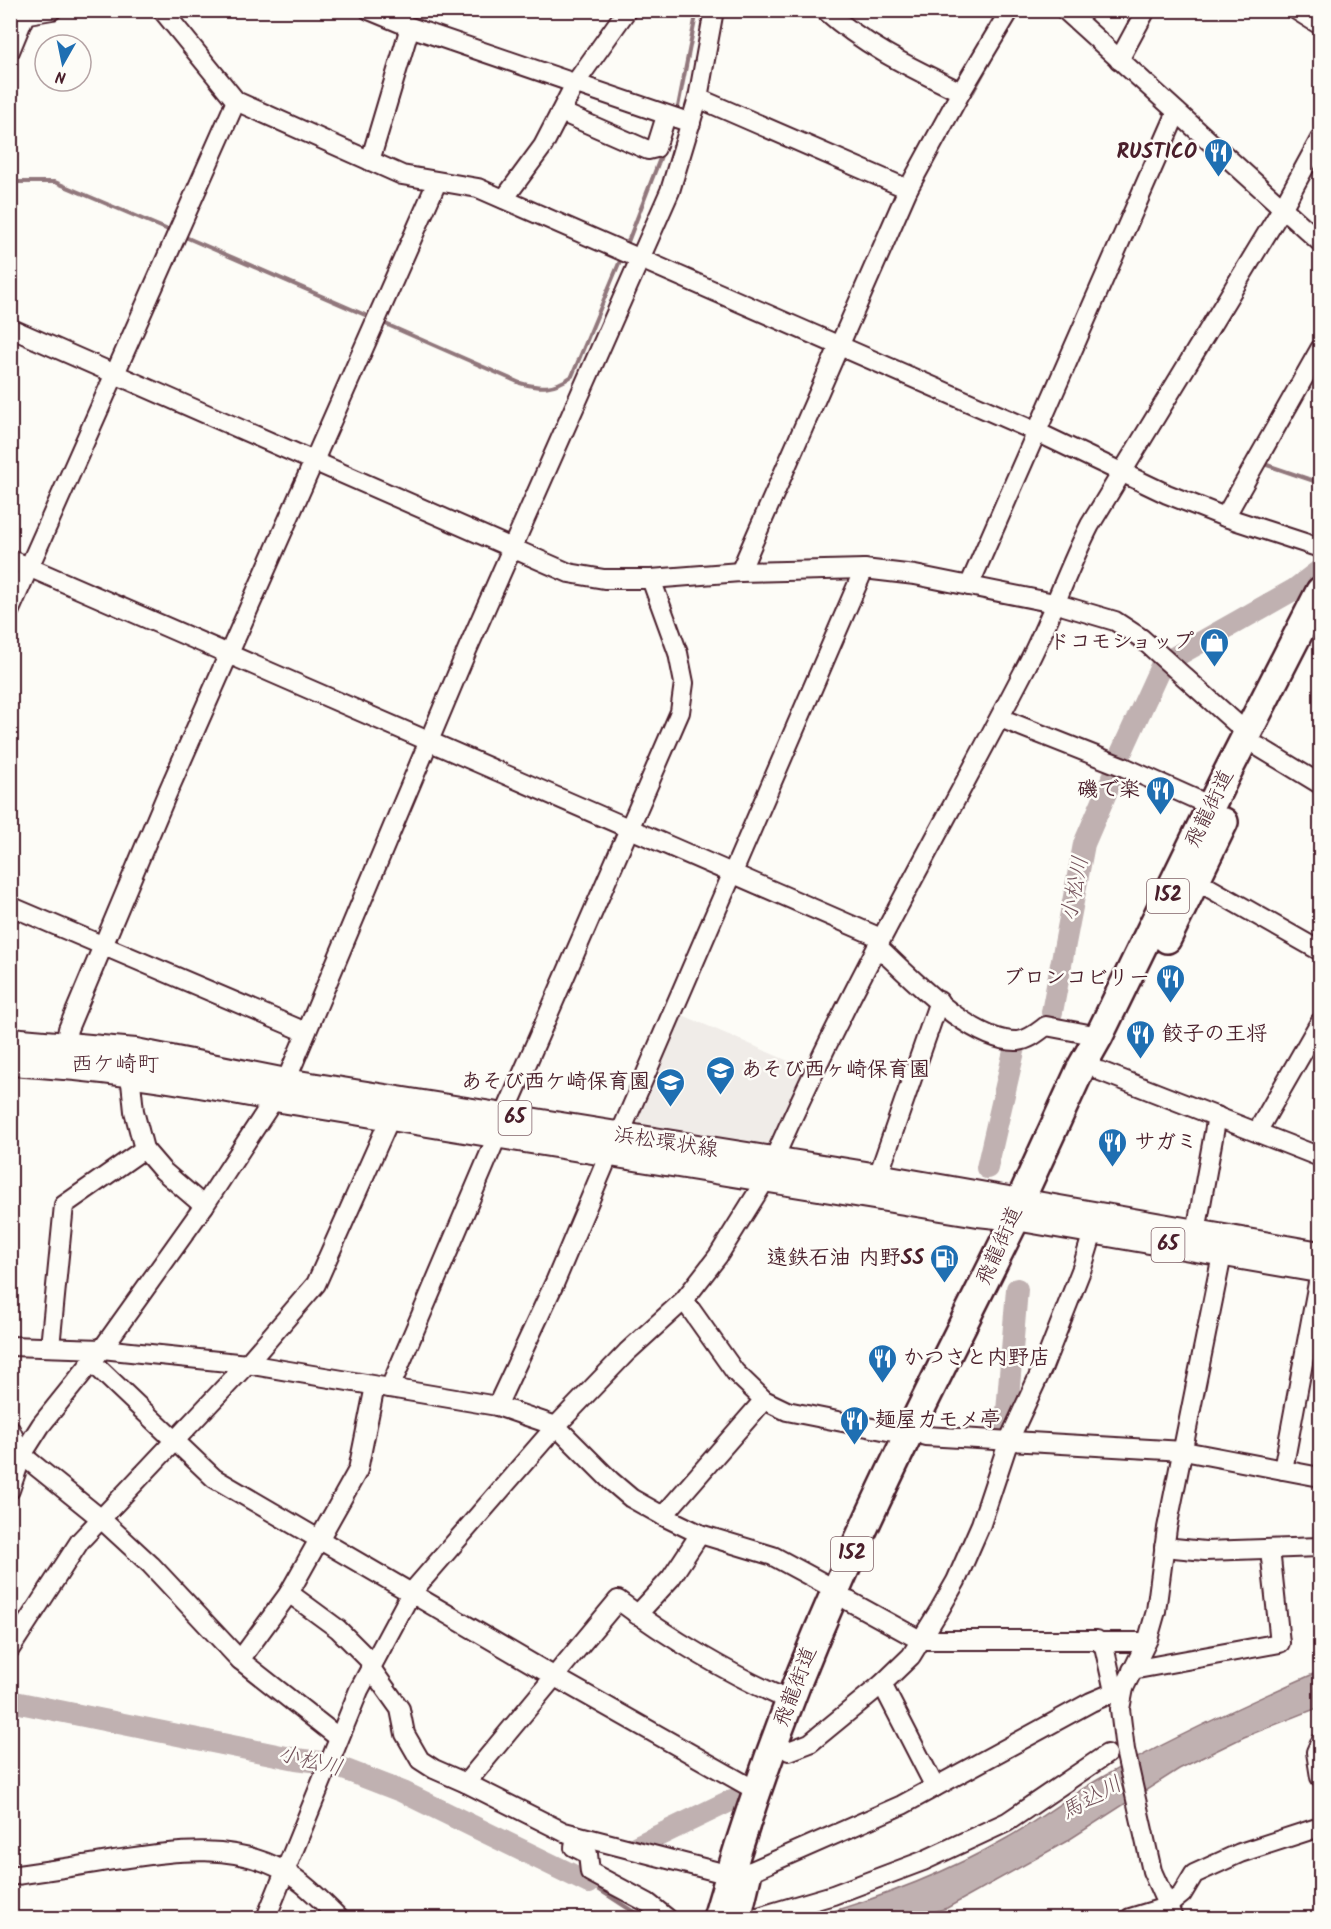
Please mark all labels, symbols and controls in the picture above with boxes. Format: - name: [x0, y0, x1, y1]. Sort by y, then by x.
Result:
- north arrow: [33, 33, 93, 93]
- text: N: [54, 63, 68, 89]
- place label: RUSTICO: [1116, 136, 1197, 169]
- restaurant icon: RUSTICO: [1202, 136, 1234, 178]
- place label: ドコモショップ: [1049, 626, 1194, 659]
- shop icon: ドコモショップ: [1199, 626, 1231, 668]
- street label: 飛龍街道: [1177, 764, 1243, 854]
- place label: 磯で楽: [1077, 774, 1140, 807]
- restaurant icon: 磯で楽: [1145, 774, 1177, 816]
- water label: 小松川: [1053, 853, 1099, 925]
- road number: 152: [1147, 879, 1189, 913]
- place label: ブロンコビリー: [1003, 962, 1150, 995]
- restaurant icon: ブロンコビリー: [1155, 962, 1187, 1004]
- restaurant icon: 餃子の王将: [1125, 1018, 1157, 1060]
- place label: 餃子の王将: [1162, 1018, 1267, 1051]
- district label: 西ケ崎町: [71, 1048, 159, 1083]
- school or university icon: あそび西ヶ崎保育園: [704, 1054, 736, 1096]
- place label: あそび西ヶ崎保育園: [741, 1054, 930, 1087]
- place label: あそび西ケ崎保育園: [461, 1066, 650, 1099]
- school or university icon: あそび西ケ崎保育園: [655, 1066, 687, 1108]
- road number: 65: [498, 1101, 532, 1135]
- street label: 浜松環状線: [612, 1118, 720, 1168]
- restaurant icon: サガミ: [1097, 1126, 1129, 1168]
- place label: サガミ: [1134, 1126, 1197, 1159]
- street label: 飛龍街道: [968, 1201, 1032, 1291]
- road number: 65: [1152, 1228, 1184, 1262]
- place label: 遠鉄石油 内野SS: [767, 1242, 924, 1275]
- fuel station icon: 遠鉄石油 内野SS: [929, 1242, 961, 1284]
- restaurant icon: かつさと内野店: [866, 1342, 898, 1384]
- place label: かつさと内野店: [903, 1342, 1050, 1375]
- restaurant icon: 麺屋カモメ亭: [838, 1404, 870, 1446]
- place label: 麺屋カモメ亭: [875, 1404, 1001, 1437]
- road number: 152: [831, 1537, 873, 1571]
- street label: 飛龍街道: [766, 1642, 826, 1732]
- water label: 小松川: [274, 1737, 346, 1787]
- water label: 馬込川: [1055, 1768, 1129, 1830]

